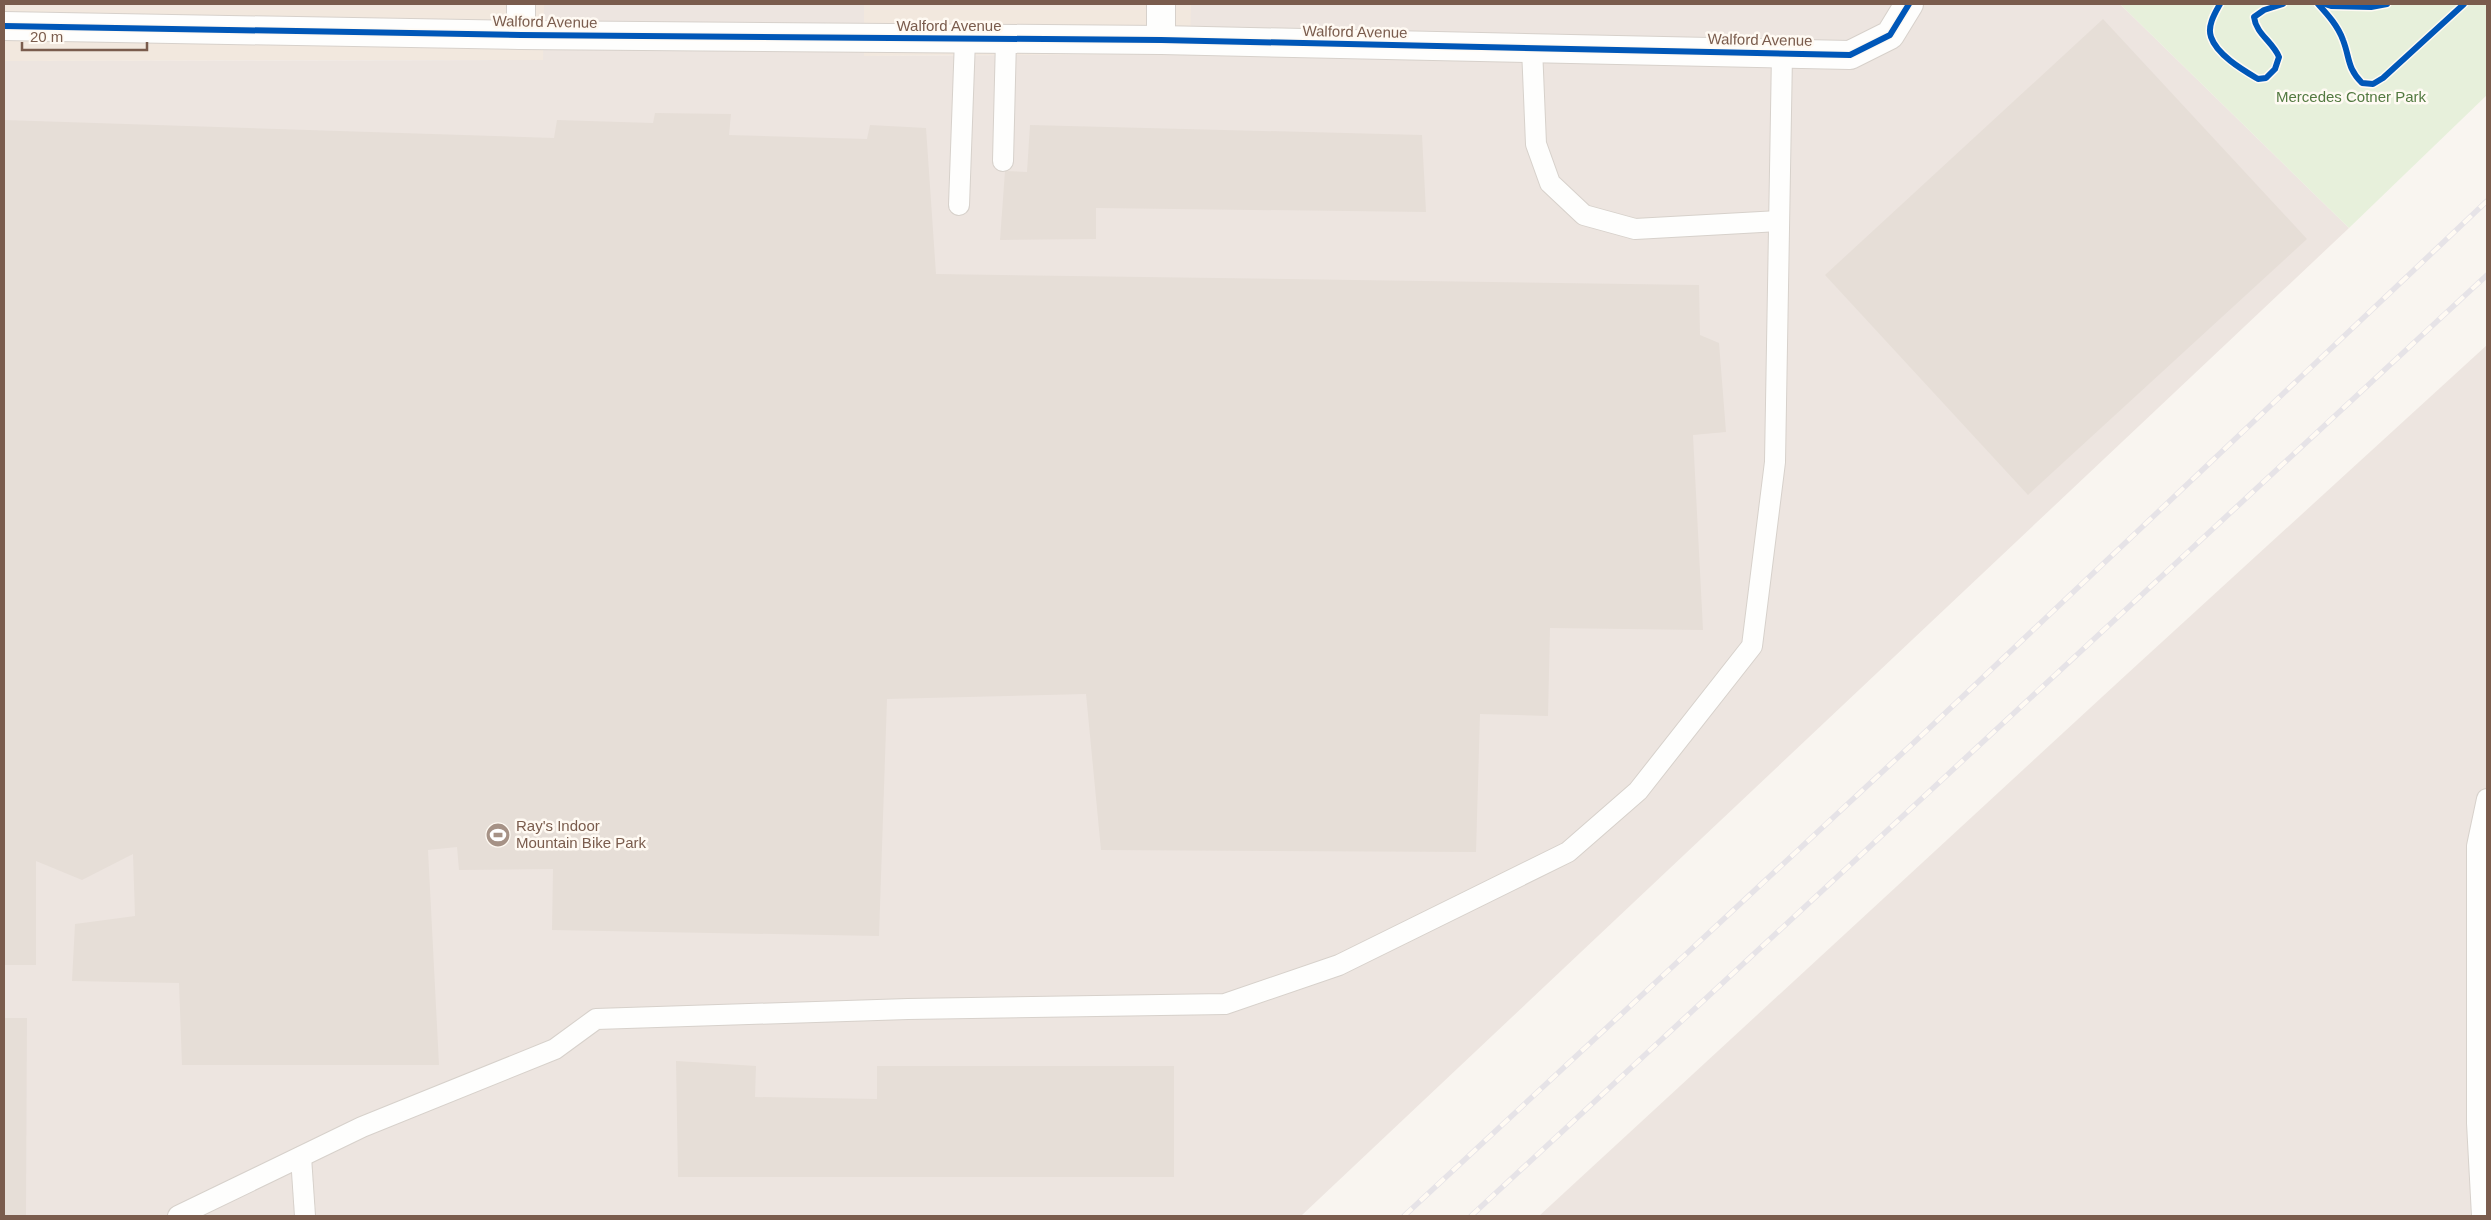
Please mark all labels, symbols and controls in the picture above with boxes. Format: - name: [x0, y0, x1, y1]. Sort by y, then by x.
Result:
- street label: Walford Avenue: [492, 12, 598, 31]
- street label: Walford Avenue: [896, 17, 1002, 34]
- scale bar: [22, 20, 148, 52]
- street label: Walford Avenue: [1302, 22, 1408, 41]
- text: 20 m: [30, 28, 63, 45]
- street label: Walford Avenue: [1707, 30, 1813, 49]
- park label: Mercedes Cotner Park: [2276, 88, 2427, 105]
- place label: Ray's Indoor Mountain Bike Park: [516, 817, 647, 851]
- sports icon: Ray's Indoor Mountain Bike Park: [485, 822, 511, 848]

